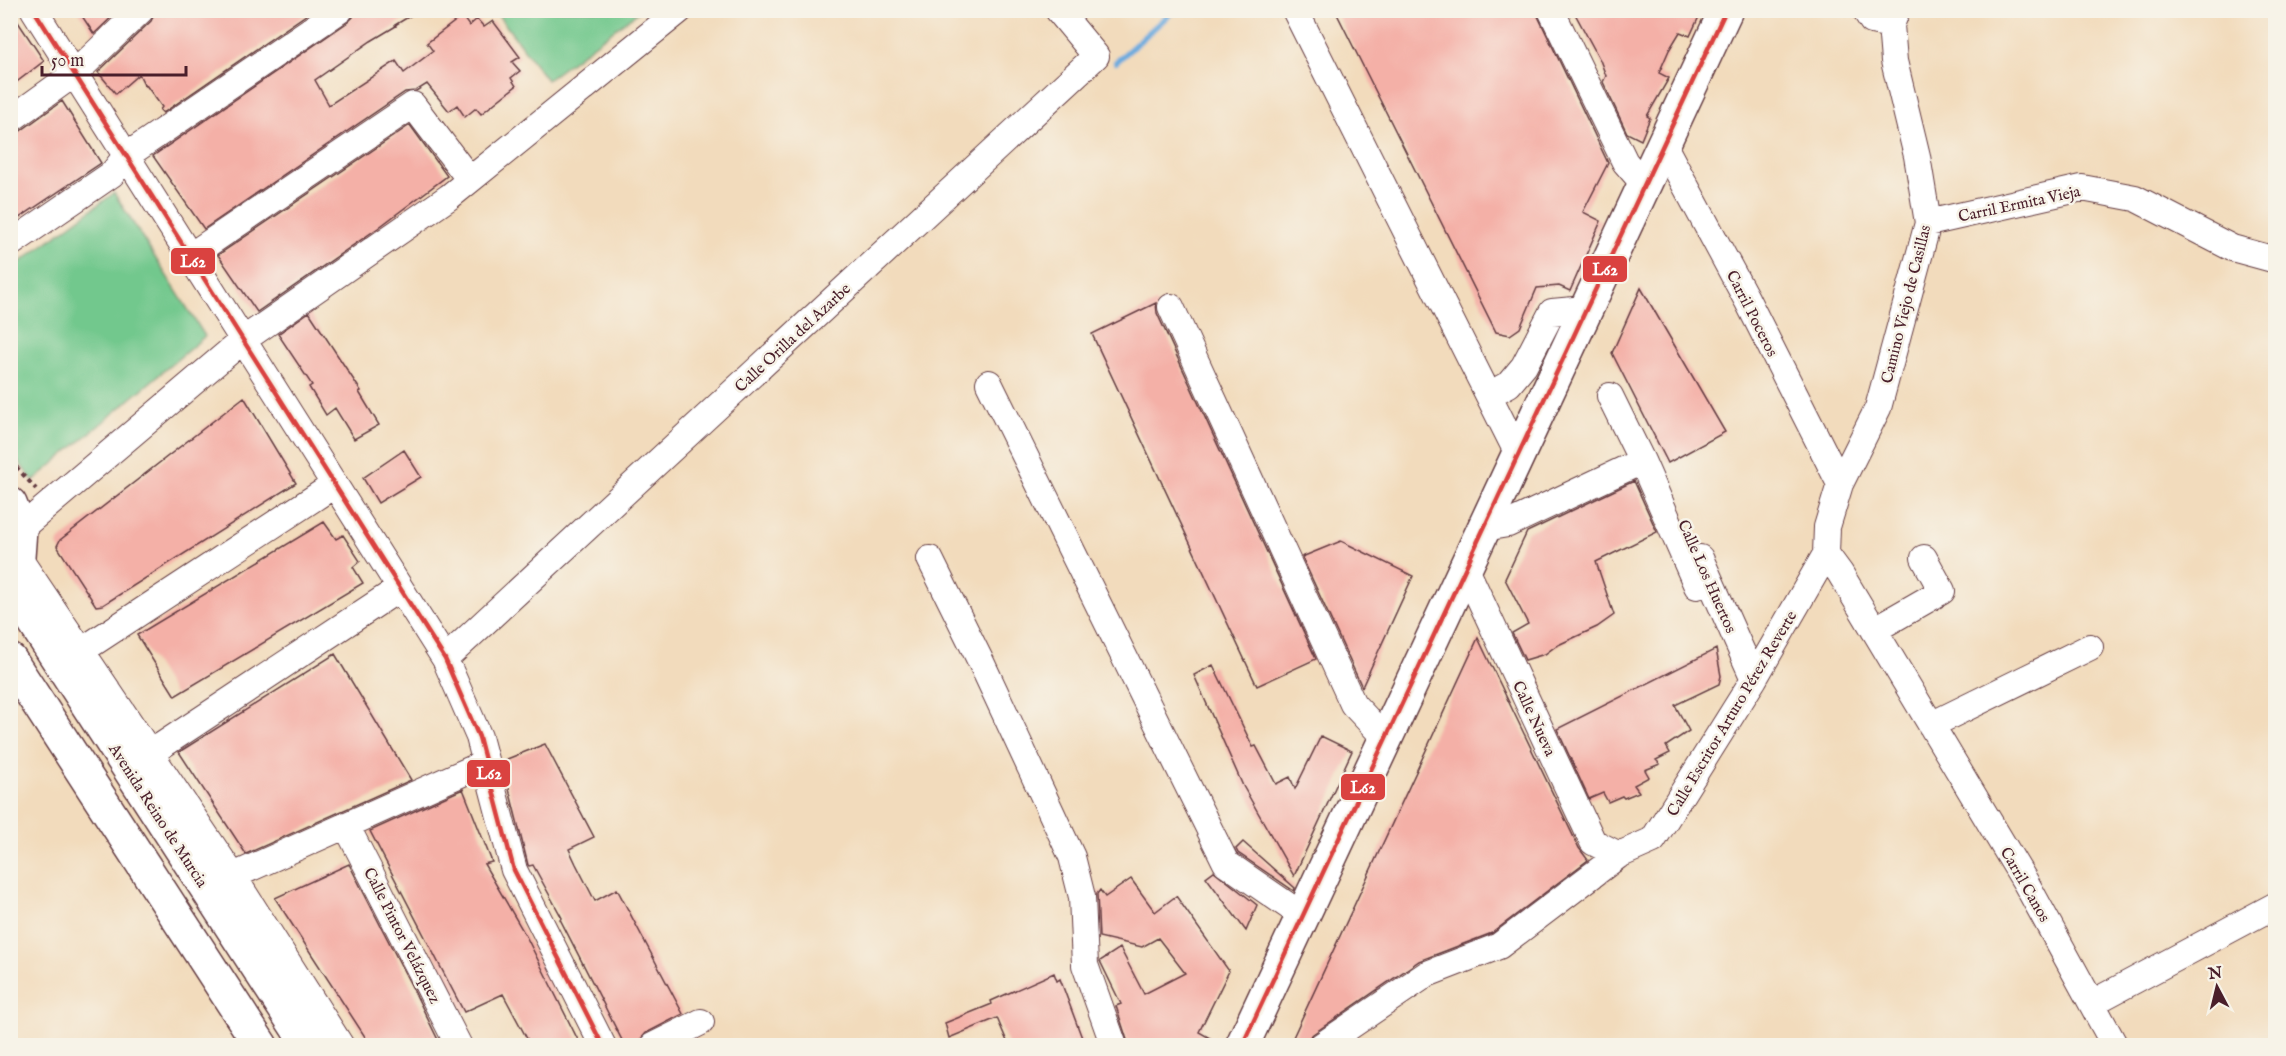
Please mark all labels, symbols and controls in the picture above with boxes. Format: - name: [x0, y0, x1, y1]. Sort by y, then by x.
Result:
- scale bar: [42, 39, 186, 77]
- text: 50 m: [51, 50, 84, 73]
- street label: Carril Ermita Vieja: [1956, 182, 2082, 228]
- street label: Camino Viejo de Casillas: [1878, 223, 1936, 386]
- line badge: L62: [170, 247, 216, 275]
- text: L62: [180, 253, 206, 273]
- line badge: L62: [1582, 255, 1628, 283]
- text: L62: [1592, 261, 1618, 281]
- street label: Carril Poceros: [1721, 267, 1782, 361]
- street label: Calle Orilla del Azarbe: [731, 280, 855, 397]
- street label: Calle Los Huertos: [1672, 517, 1740, 637]
- street label: Calle Escritor Arturo Pérez Reverte: [1663, 608, 1802, 821]
- street label: Calle Nueva: [1507, 678, 1559, 760]
- street label: Avenida Reino de Murcia: [103, 740, 211, 892]
- line badge: L62: [466, 759, 511, 788]
- text: L62: [476, 765, 502, 785]
- line badge: L62: [1340, 773, 1386, 801]
- text: L62: [1350, 779, 1376, 799]
- street label: Carril Canos: [1995, 844, 2054, 926]
- street label: Calle Pintor Velázquez: [358, 865, 444, 1007]
- north arrow: [2187, 957, 2247, 1017]
- text: N: [2206, 963, 2224, 985]

